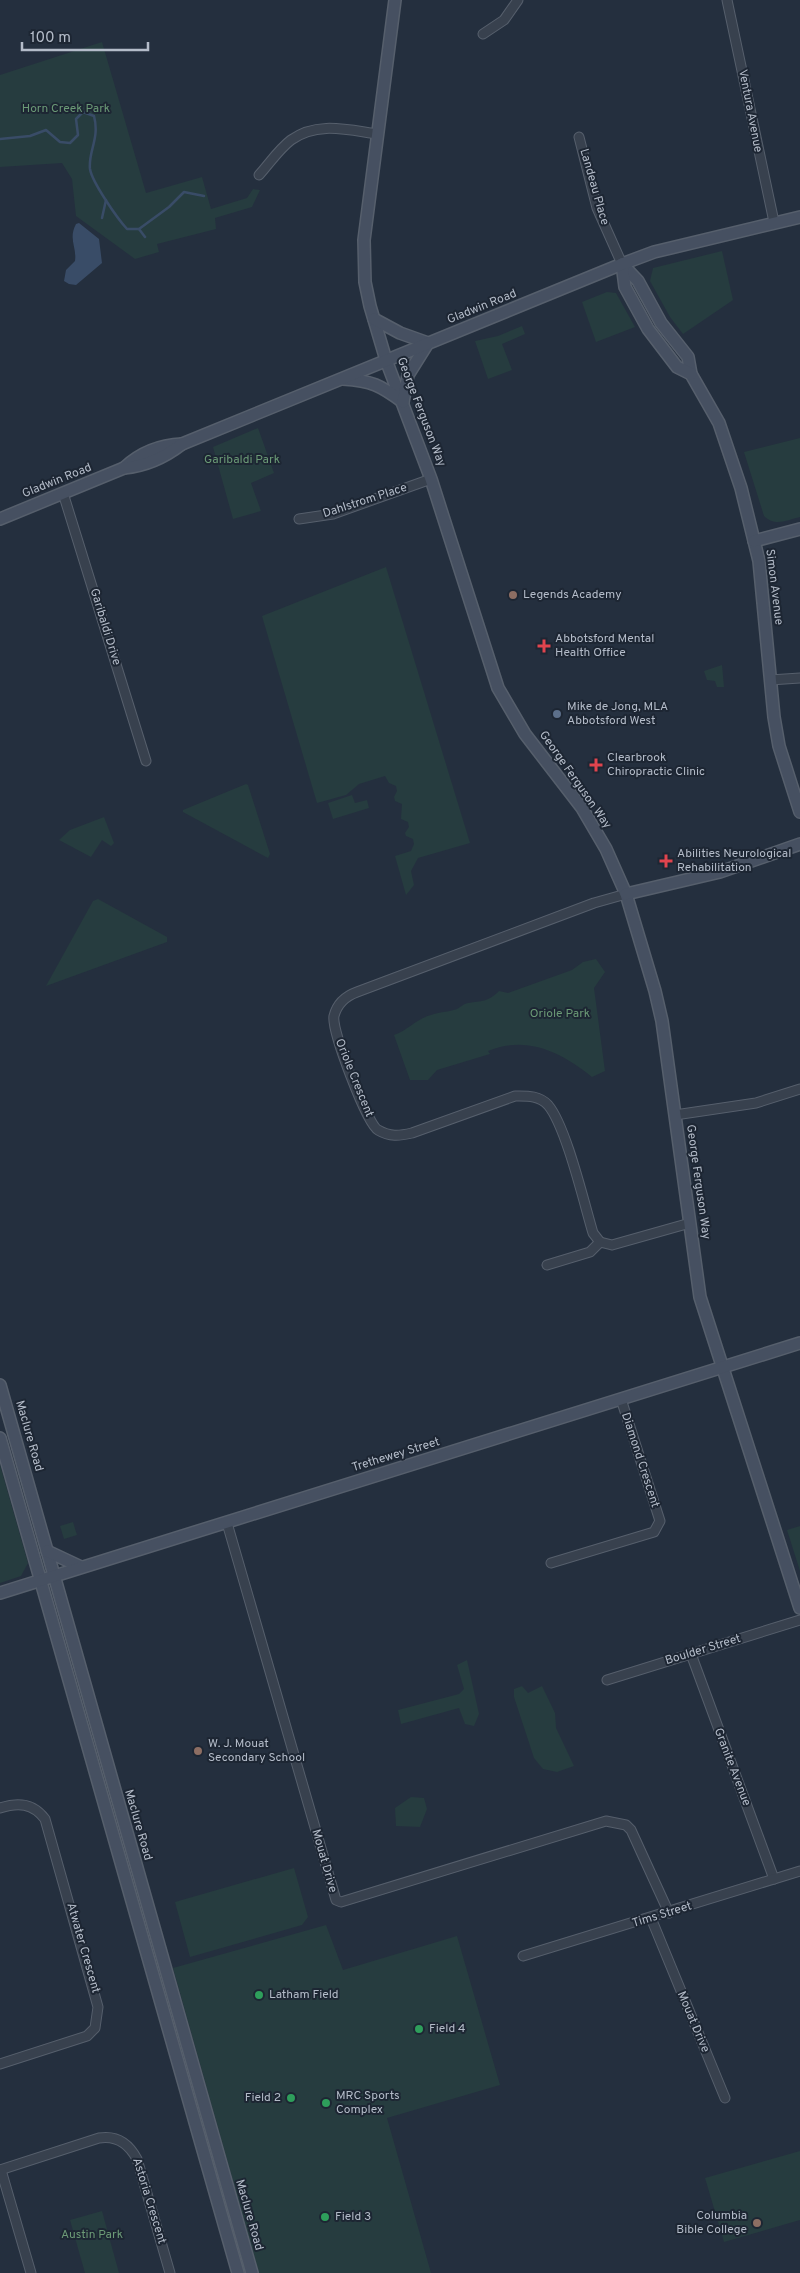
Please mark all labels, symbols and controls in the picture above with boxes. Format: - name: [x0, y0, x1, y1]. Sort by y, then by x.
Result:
- scale bar: [22, 20, 149, 52]
- text: 100 m: [30, 29, 71, 48]
- street label: Ventura Avenue: [734, 68, 766, 154]
- park label: Horn Creek Park: [22, 101, 110, 117]
- street label: Landeau Place: [575, 147, 613, 227]
- street label: Gladwin Road: [445, 286, 519, 328]
- street label: George Ferguson Way: [393, 355, 449, 469]
- park label: Garibaldi Park: [204, 452, 280, 468]
- street label: Gladwin Road: [20, 460, 94, 502]
- street label: Dahlstrom Place: [321, 480, 409, 522]
- street label: Simon Avenue: [761, 548, 787, 626]
- street label: Garibaldi Drive: [86, 587, 124, 667]
- place label: Legends Academy: [523, 587, 622, 603]
- marker: Legends Academy: [507, 589, 519, 601]
- place label: Abbotsford Mental Health Office: [555, 631, 654, 661]
- marker: Abbotsford Mental Health Office: [537, 639, 551, 653]
- place label: Mike de Jong, MLA Abbotsford West: [567, 699, 668, 729]
- marker: Mike de Jong, MLA Abbotsford West: [551, 708, 563, 720]
- street label: George Ferguson Way: [535, 728, 615, 832]
- place label: Clearbrook Chiropractic Clinic: [607, 750, 705, 780]
- marker: Clearbrook Chiropractic Clinic: [589, 758, 603, 772]
- place label: Abilities Neurological Rehabilitation: [677, 846, 791, 876]
- marker: Abilities Neurological Rehabilitation: [659, 854, 673, 868]
- park label: Oriole Park: [530, 1006, 590, 1022]
- street label: Oriole Crescent: [331, 1036, 377, 1120]
- street label: George Ferguson Way: [682, 1123, 714, 1241]
- street label: Maclure Road: [11, 1399, 47, 1473]
- street label: Diamond Crescent: [617, 1410, 663, 1510]
- street label: Trethewey Street: [350, 1434, 442, 1476]
- street label: Boulder Street: [663, 1631, 743, 1669]
- street label: Granite Avenue: [710, 1726, 754, 1808]
- place label: W. J. Mouat Secondary School: [208, 1736, 305, 1766]
- marker: W. J. Mouat Secondary School: [192, 1745, 204, 1757]
- street label: Maclure Road: [120, 1788, 156, 1862]
- street label: Mouat Drive: [307, 1827, 341, 1895]
- street label: Tims Street: [630, 1898, 694, 1932]
- street label: Atwater Crescent: [62, 1901, 104, 1995]
- place label: Latham Field: [269, 1987, 339, 2003]
- marker: Latham Field: [253, 1989, 265, 2001]
- street label: Mouat Drive: [673, 1989, 713, 2055]
- place label: Field 4: [429, 2021, 465, 2037]
- marker: Field 4: [413, 2023, 425, 2035]
- place label: MRC Sports Complex: [336, 2088, 400, 2118]
- place label: Field 2: [245, 2090, 281, 2106]
- marker: Field 2: [285, 2092, 297, 2104]
- marker: MRC Sports Complex: [320, 2097, 332, 2109]
- street label: Astoria Crescent: [128, 2156, 170, 2246]
- street label: Maclure Road: [231, 2178, 267, 2252]
- place label: Columbia Bible College: [676, 2208, 747, 2238]
- place label: Field 3: [335, 2209, 371, 2225]
- marker: Field 3: [319, 2211, 331, 2223]
- marker: Columbia Bible College: [751, 2217, 763, 2229]
- park label: Austin Park: [61, 2227, 123, 2243]

